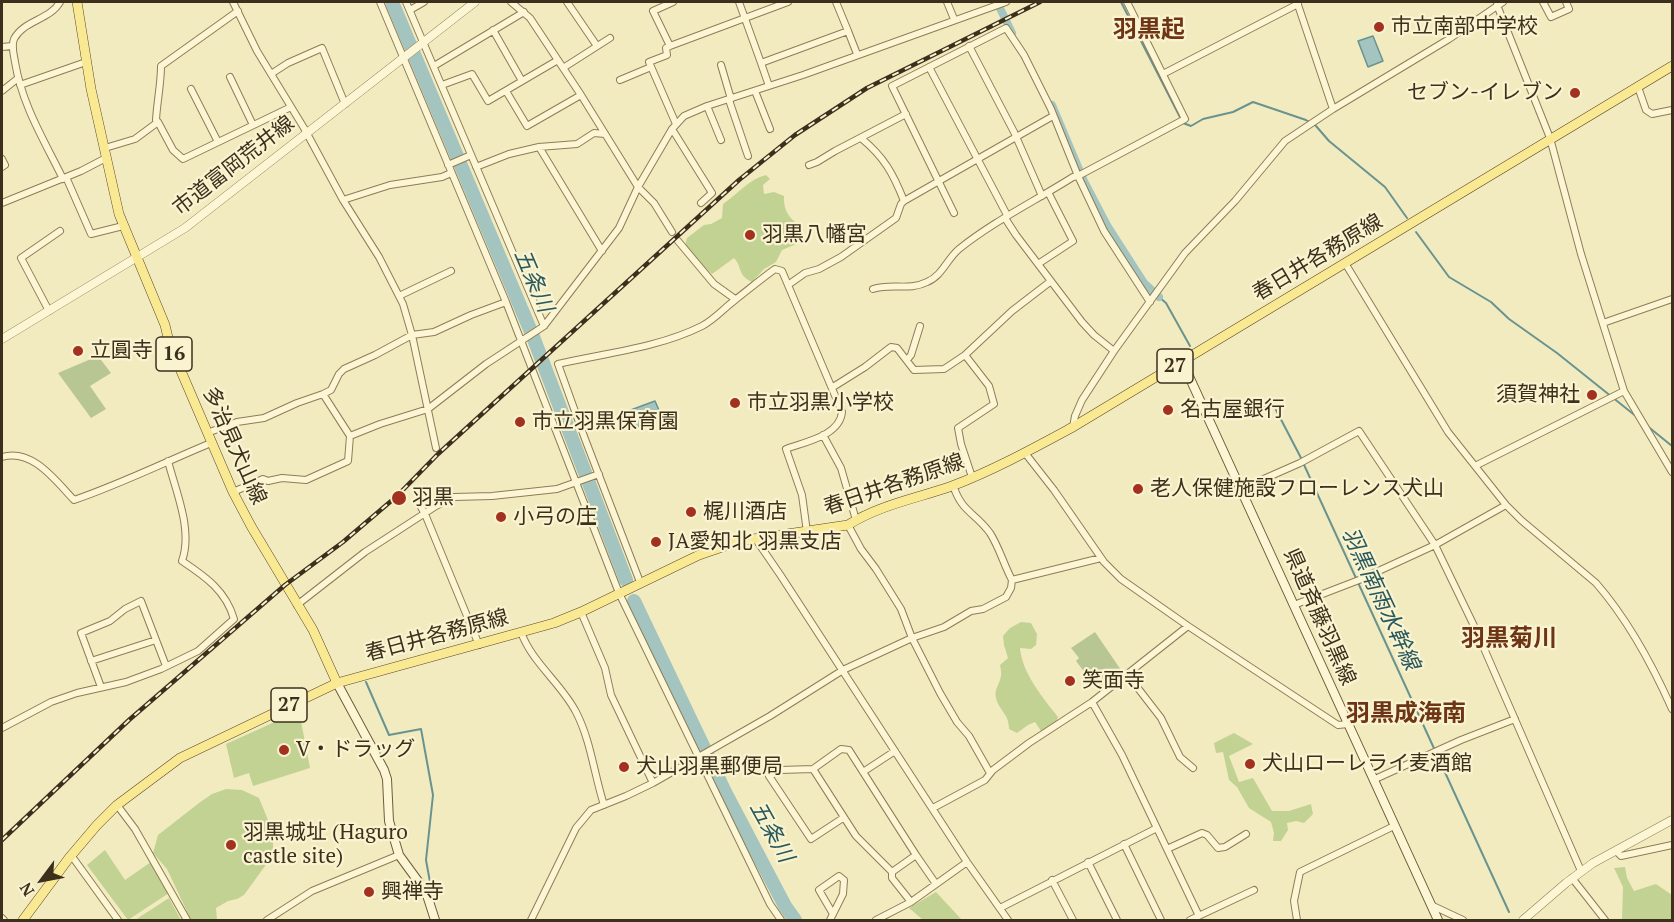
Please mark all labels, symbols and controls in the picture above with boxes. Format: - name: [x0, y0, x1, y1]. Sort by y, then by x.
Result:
- place label: 市立南部中学校: [1391, 14, 1538, 40]
- district label: 羽黒起: [1113, 16, 1185, 44]
- marker: 市立南部中学校: [1372, 20, 1386, 34]
- place label: セブン-イレブン: [1407, 80, 1563, 106]
- marker: セブン-イレブン: [1568, 86, 1582, 100]
- street label: 市道富岡荒井線: [168, 111, 300, 221]
- street label: 春日井各務原線: [1249, 209, 1387, 307]
- place label: 羽黒八幡宮: [762, 222, 867, 248]
- marker: 羽黒八幡宮: [743, 228, 757, 242]
- water label: 五条川: [508, 245, 558, 317]
- road number: 16: [156, 337, 192, 371]
- place label: 立圓寺: [90, 338, 153, 364]
- marker: 立圓寺: [71, 344, 85, 358]
- road number: 27: [1157, 349, 1193, 383]
- place label: 須賀神社: [1496, 382, 1580, 408]
- street label: 多治見犬山線: [197, 383, 271, 509]
- marker: 須賀神社: [1585, 388, 1599, 402]
- place label: 市立羽黒小学校: [747, 390, 894, 416]
- marker: 市立羽黒小学校: [728, 396, 742, 410]
- place label: 名古屋銀行: [1180, 397, 1285, 423]
- marker: 名古屋銀行: [1161, 403, 1175, 417]
- place label: 市立羽黒保育園: [532, 409, 679, 435]
- marker: 市立羽黒保育園: [513, 415, 527, 429]
- street label: 春日井各務原線: [820, 449, 968, 521]
- place label: 老人保健施設フローレンス犬山: [1150, 476, 1444, 502]
- marker: 老人保健施設フローレンス犬山: [1131, 482, 1145, 496]
- place label: 羽黒: [412, 485, 454, 511]
- marker: 羽黒: [390, 489, 408, 507]
- place label: 梶川酒店: [703, 499, 787, 525]
- place label: 小弓の庄: [513, 504, 597, 530]
- marker: 梶川酒店: [684, 505, 698, 519]
- marker: 小弓の庄: [494, 510, 508, 524]
- water label: 羽黒南雨水幹線: [1335, 524, 1425, 674]
- place label: JA愛知北 羽黒支店: [668, 529, 842, 555]
- marker: JA愛知北 羽黒支店: [649, 535, 663, 549]
- street label: 県道斉藤羽黒線: [1278, 545, 1360, 689]
- street label: 春日井各務原線: [363, 605, 511, 667]
- district label: 羽黒菊川: [1461, 625, 1557, 653]
- place label: 笑面寺: [1082, 668, 1145, 694]
- marker: 笑面寺: [1063, 674, 1077, 688]
- road number: 27: [271, 688, 307, 722]
- district label: 羽黒成海南: [1346, 700, 1466, 728]
- place label: V・ドラッグ: [296, 737, 415, 763]
- marker: V・ドラッグ: [277, 743, 291, 757]
- place label: 犬山ローレライ麦酒館: [1262, 751, 1472, 777]
- place label: 犬山羽黒郵便局: [636, 754, 783, 780]
- marker: 犬山ローレライ麦酒館: [1243, 757, 1257, 771]
- marker: 犬山羽黒郵便局: [617, 760, 631, 774]
- water label: 五条川: [743, 797, 799, 867]
- place label: 羽黒城址 (Haguro castle site): [243, 820, 408, 870]
- marker: 羽黒城址 (Haguro castle site): [224, 838, 238, 852]
- north arrow: [12, 850, 72, 910]
- text: N: [14, 879, 39, 901]
- place label: 興禅寺: [381, 879, 444, 905]
- marker: 興禅寺: [362, 885, 376, 899]

